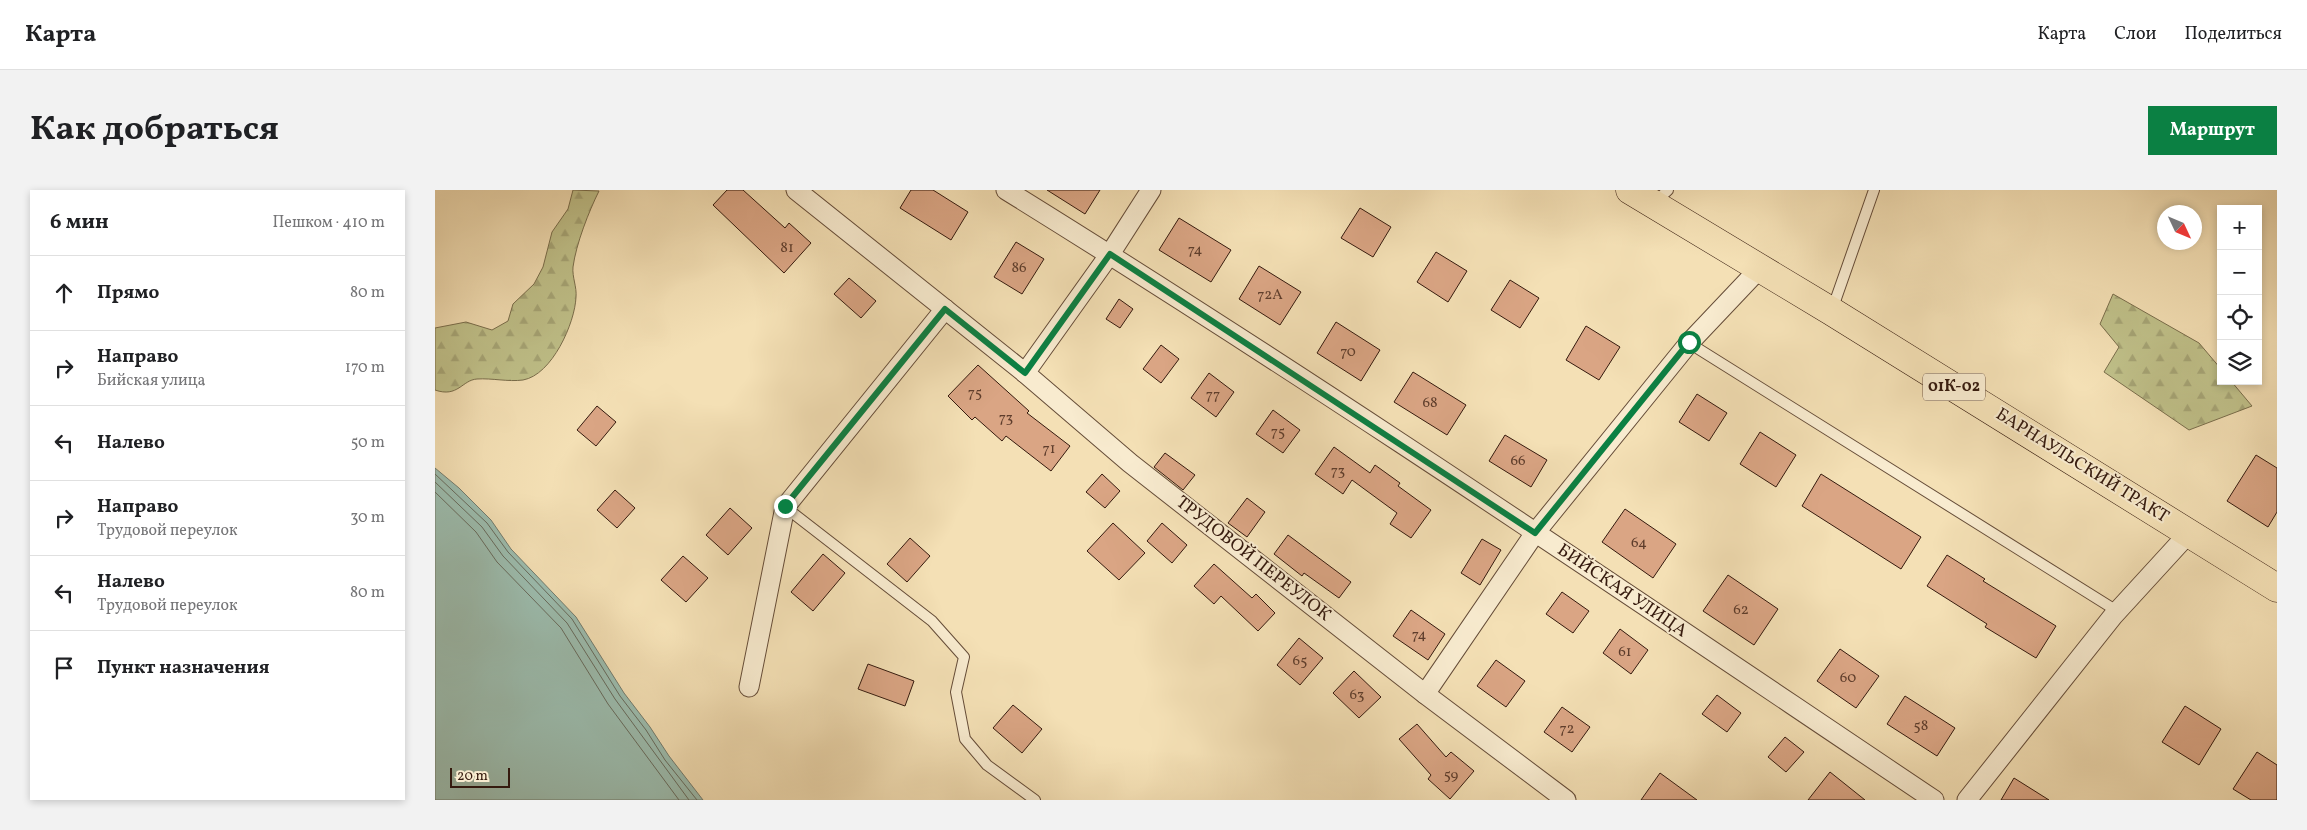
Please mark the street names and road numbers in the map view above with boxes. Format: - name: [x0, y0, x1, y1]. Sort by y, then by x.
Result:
- road number: 01К-02: [1923, 373, 1985, 400]
- street label: БАРНАУЛЬСКИЙ ТРАКТ: [1991, 402, 2174, 530]
- street label: ТРУДОВОЙ ПЕРЕУЛОК: [1170, 490, 1336, 628]
- street label: БИЙСКАЯ УЛИЦА: [1552, 538, 1692, 644]

